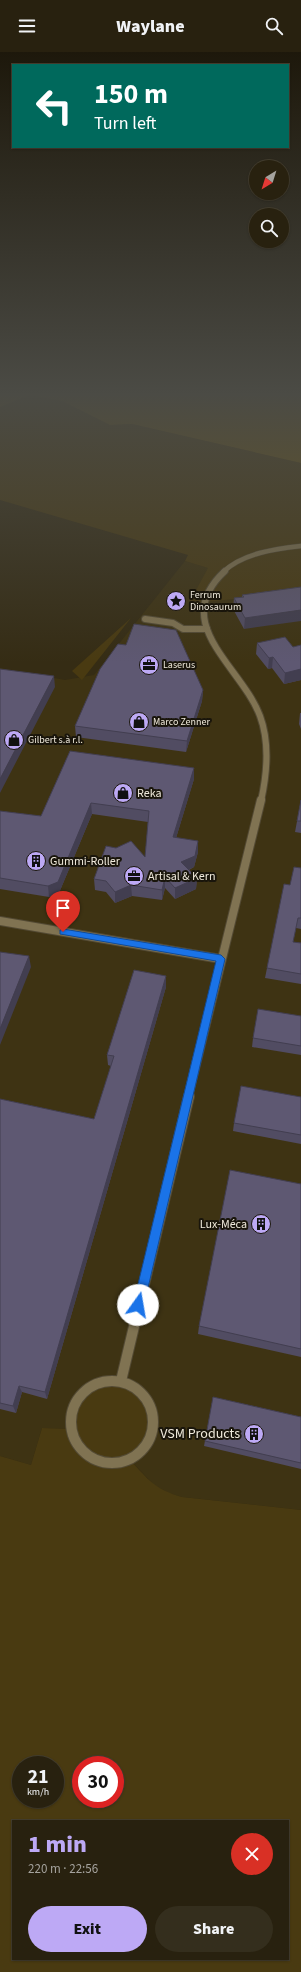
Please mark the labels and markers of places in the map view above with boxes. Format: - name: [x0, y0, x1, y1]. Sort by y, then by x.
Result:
- place label: Ferrum Dinosaurum: [190, 588, 241, 614]
- place icon: Ferrum Dinosaurum: [165, 590, 187, 612]
- office icon: Laserus: [138, 654, 160, 676]
- place label: Laserus: [163, 658, 195, 672]
- shop icon: Marco Zenner: [128, 711, 150, 733]
- place label: Marco Zenner: [153, 715, 210, 729]
- shop icon: Gilbert s.à r.l.: [3, 729, 25, 751]
- place label: Gilbert s.à r.l.: [28, 733, 83, 747]
- shop icon: Reka: [112, 782, 134, 804]
- place label: Reka: [137, 785, 162, 802]
- building icon: Gummi-Roller: [25, 850, 47, 872]
- place label: Gummi-Roller: [50, 853, 121, 870]
- office icon: Artisal & Kern: [123, 865, 145, 887]
- place label: Artisal & Kern: [148, 868, 215, 885]
- pin: [46, 891, 80, 932]
- building icon: Lux-Méca: [250, 1213, 272, 1235]
- place label: Lux-Méca: [200, 1216, 247, 1233]
- building icon: VSM Products: [243, 1423, 265, 1445]
- place label: VSM Products: [160, 1424, 240, 1444]

